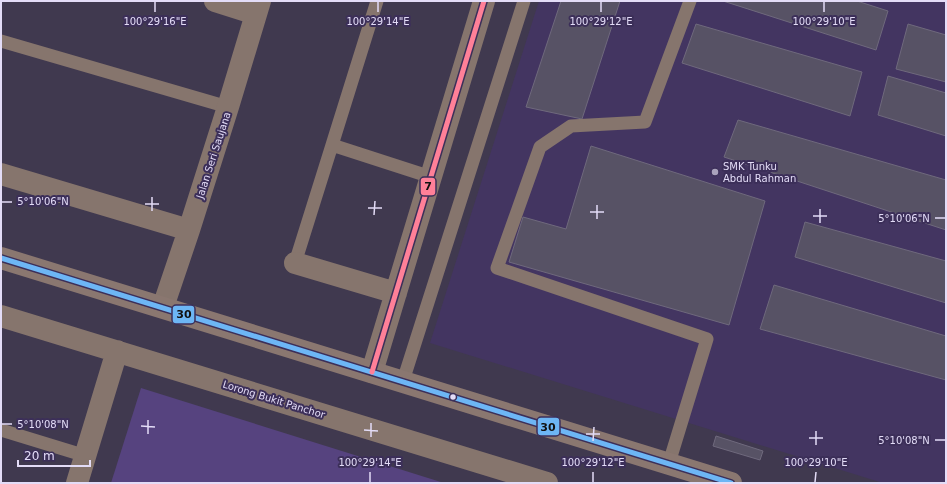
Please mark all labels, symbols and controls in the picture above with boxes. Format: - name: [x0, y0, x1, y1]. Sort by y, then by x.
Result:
- text: 100°29'16"E: [123, 16, 187, 27]
- text: 100°29'14"E: [346, 16, 410, 27]
- text: 100°29'12"E: [569, 16, 633, 27]
- text: 100°29'10"E: [792, 16, 856, 27]
- street label: Jalan Seri Saujana: [194, 111, 233, 201]
- place label: SMK Tunku Abdul Rahman: [723, 161, 796, 184]
- marker: SMK Tunku Abdul Rahman: [710, 167, 720, 177]
- line badge: 7: [420, 177, 436, 196]
- text: 7: [424, 180, 432, 193]
- text: 5°10'06"N: [17, 196, 69, 207]
- text: 5°10'06"N: [878, 213, 930, 224]
- line badge: 30: [172, 305, 195, 324]
- text: 30: [176, 308, 192, 321]
- street label: Lorong Bukit Panchor: [221, 379, 327, 421]
- unlabelled marker: [448, 392, 458, 402]
- line badge: 30: [537, 417, 560, 436]
- text: 5°10'08"N: [17, 419, 69, 430]
- text: 30: [540, 421, 556, 434]
- text: 5°10'08"N: [878, 435, 930, 446]
- scale bar: [18, 442, 90, 468]
- text: 20 m: [24, 449, 55, 463]
- text: 100°29'14"E: [338, 457, 402, 468]
- text: 100°29'12"E: [561, 457, 625, 468]
- text: 100°29'10"E: [784, 457, 848, 468]

